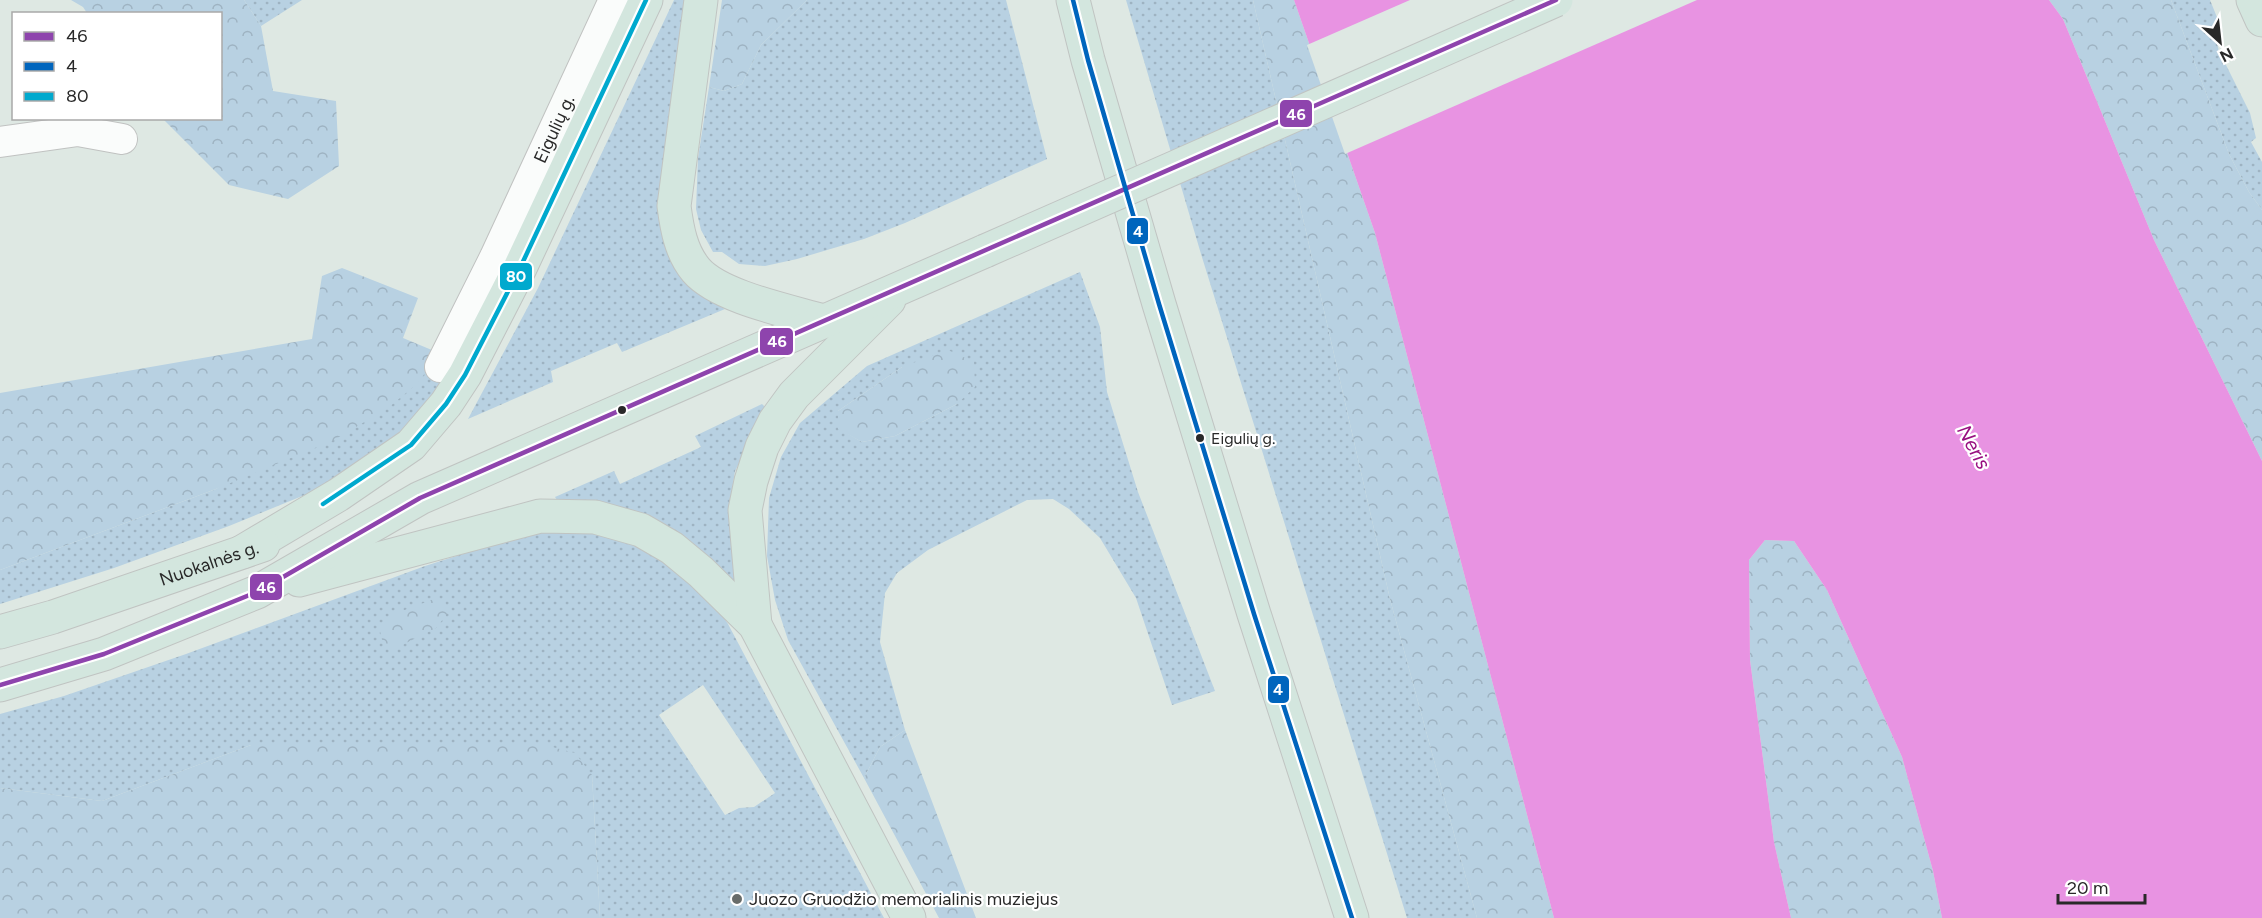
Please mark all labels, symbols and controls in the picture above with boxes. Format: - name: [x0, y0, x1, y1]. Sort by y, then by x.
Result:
- legend: [12, 12, 222, 120]
- north arrow: [2190, 12, 2250, 72]
- text: 46: [66, 25, 87, 47]
- text: N: [2217, 44, 2236, 66]
- text: 4: [66, 55, 77, 77]
- text: 80: [66, 85, 89, 107]
- street label: Eigulių g.: [529, 92, 579, 167]
- line badge: 46: [1279, 99, 1313, 128]
- text: 46: [1286, 105, 1306, 124]
- line badge: 4: [1126, 217, 1149, 245]
- text: 4: [1133, 222, 1143, 241]
- line badge: 80: [499, 262, 533, 291]
- text: 80: [506, 267, 526, 286]
- line badge: 46: [759, 327, 794, 356]
- text: 46: [767, 332, 787, 351]
- unlabelled marker: [616, 404, 628, 416]
- water label: Neris: [1952, 421, 1996, 474]
- place label: Eigulių g.: [1211, 429, 1275, 448]
- marker: Eigulių g.: [1194, 432, 1206, 444]
- street label: Nuokalnės g.: [157, 536, 261, 591]
- line badge: 46: [249, 573, 283, 601]
- text: 46: [256, 578, 276, 597]
- line badge: 4: [1267, 675, 1290, 704]
- text: 4: [1273, 680, 1283, 699]
- scale bar: [2058, 867, 2145, 905]
- text: 20 m: [2067, 877, 2108, 899]
- place label: Juozo Gruodžio memorialinis muziejus: [749, 888, 1058, 910]
- marker: Juozo Gruodžio memorialinis muziejus: [730, 892, 744, 906]

